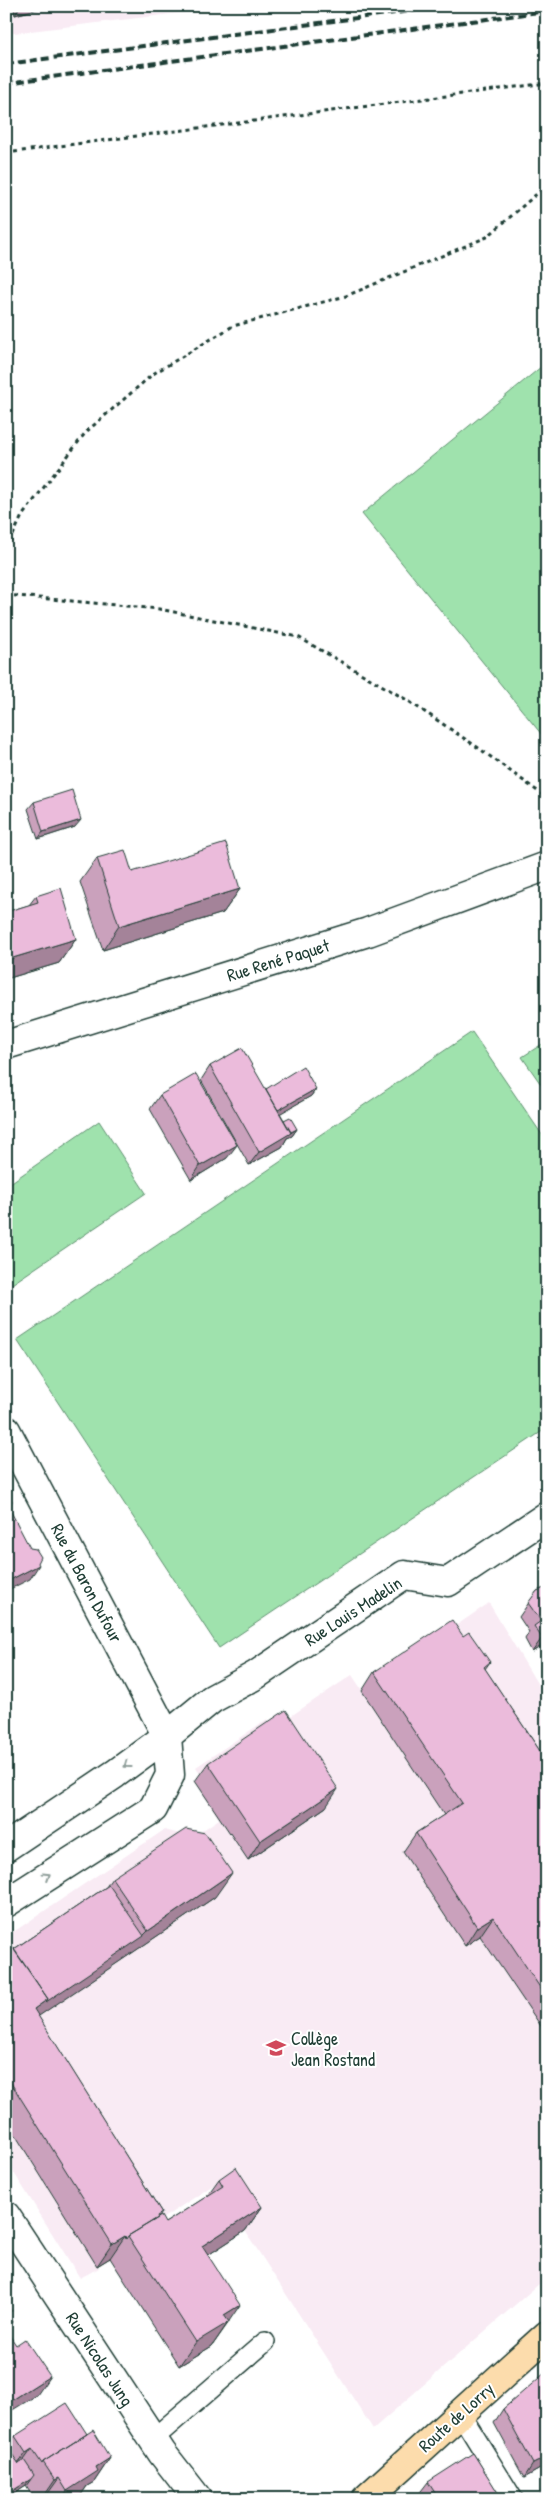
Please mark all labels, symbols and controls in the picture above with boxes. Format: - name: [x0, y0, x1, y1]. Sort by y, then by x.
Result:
- street label: Rue René Paquet: [224, 932, 333, 987]
- street label: Rue du Baron Dufour: [45, 1519, 129, 1647]
- street label: Rue Louis Madelin: [299, 1570, 407, 1652]
- one-way arrow: [123, 1759, 133, 1768]
- one-way arrow: [42, 1873, 51, 1883]
- place label: Collège Jean Rostand: [291, 2026, 375, 2072]
- school or university icon: Collège Jean Rostand: [265, 2037, 287, 2059]
- street label: Rue Nicolas Jung: [60, 2307, 140, 2411]
- street label: Route de Lorry: [413, 2376, 500, 2458]

